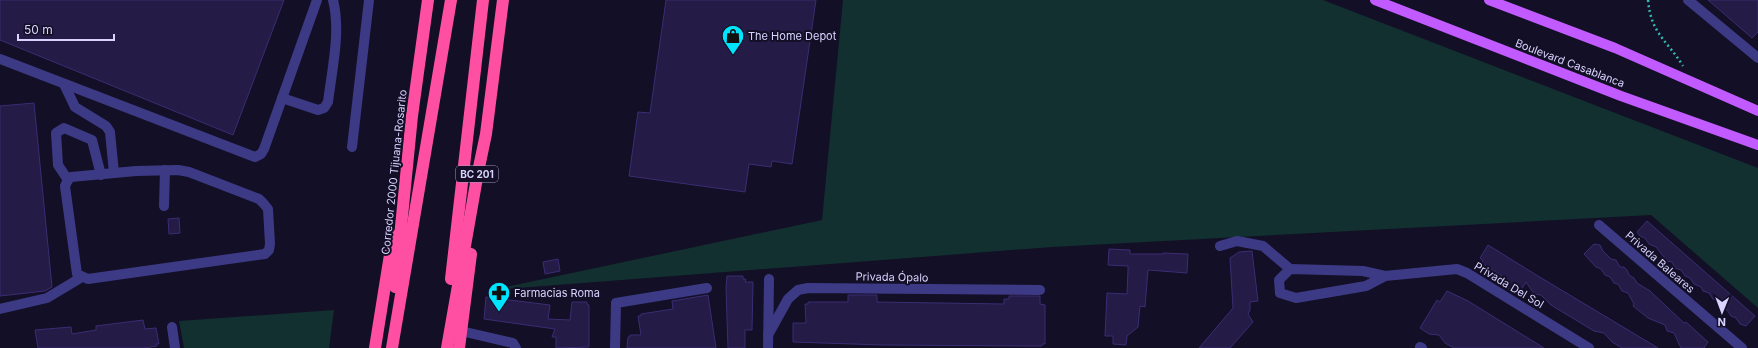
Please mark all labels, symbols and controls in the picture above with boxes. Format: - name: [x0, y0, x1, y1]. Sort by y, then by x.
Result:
- scale bar: [18, 16, 114, 42]
- text: 50 m: [24, 22, 53, 37]
- shop icon: The Home Depot: [720, 23, 746, 56]
- place label: The Home Depot: [748, 29, 837, 43]
- street label: Boulevard Casablanca: [1513, 36, 1627, 90]
- street label: Corredor 2000 Tijuana-Rosarito: [378, 88, 410, 255]
- road number: BC 201: [456, 166, 498, 182]
- street label: Privada Baleares: [1622, 228, 1698, 296]
- street label: Privada Del Sol: [1472, 259, 1546, 311]
- street label: Privada Ópalo: [855, 269, 929, 285]
- pharmacy icon: Farmacias Roma: [486, 280, 512, 313]
- place label: Farmacias Roma: [514, 286, 600, 300]
- north arrow: [1702, 292, 1742, 332]
- text: N: [1718, 315, 1726, 329]

